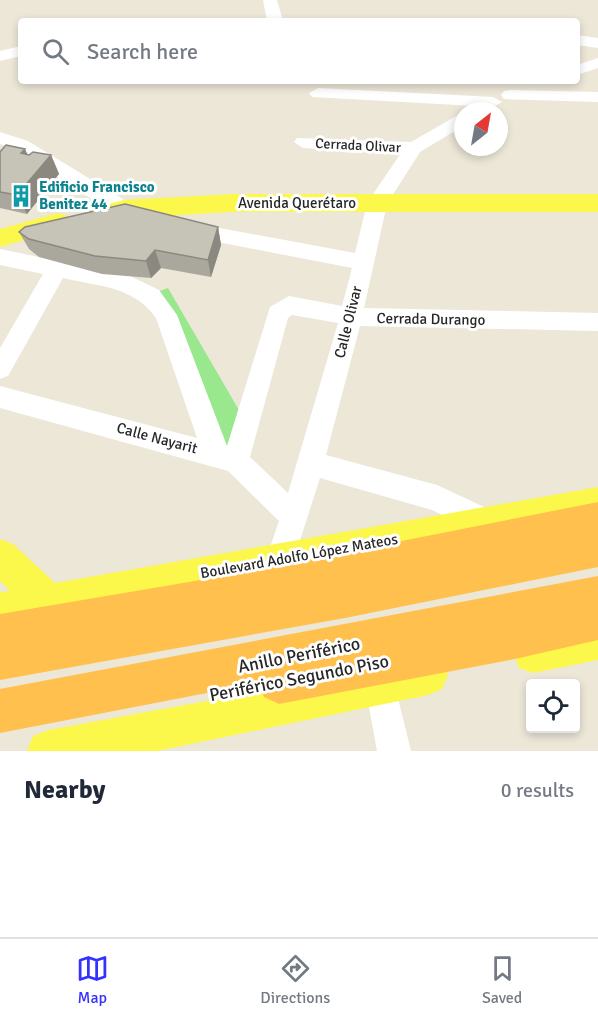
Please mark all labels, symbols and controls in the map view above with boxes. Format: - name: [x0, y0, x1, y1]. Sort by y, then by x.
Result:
- search box: [18, 18, 580, 84]
- icon: search: [39, 35, 72, 68]
- text: Search here: [87, 38, 198, 65]
- north arrow: [454, 102, 508, 156]
- street label: Cerrada Olivar: [315, 135, 402, 156]
- place label: Edificio Francisco Benitez 44: [39, 178, 155, 213]
- building icon: Edificio Francisco Benitez 44: [8, 183, 34, 209]
- street label: Avenida Querétaro: [238, 194, 356, 212]
- street label: Calle Olivar: [330, 284, 366, 360]
- street label: Cerrada Durango: [377, 309, 486, 329]
- street label: Calle Nayarit: [115, 419, 199, 457]
- street label: Boulevard Adolfo López Mateos: [199, 530, 399, 582]
- street label: Anillo Periférico: [236, 632, 362, 678]
- street label: Periférico Segundo Piso: [207, 650, 391, 706]
- map controls: [526, 679, 580, 733]
- button: locate: [526, 679, 580, 733]
- text: Nearby: [24, 774, 105, 806]
- text: 0 results: [501, 778, 574, 803]
- tab: Map: [76, 952, 109, 1008]
- tab: Directions: [260, 952, 330, 1008]
- tab: Saved: [482, 952, 522, 1008]

